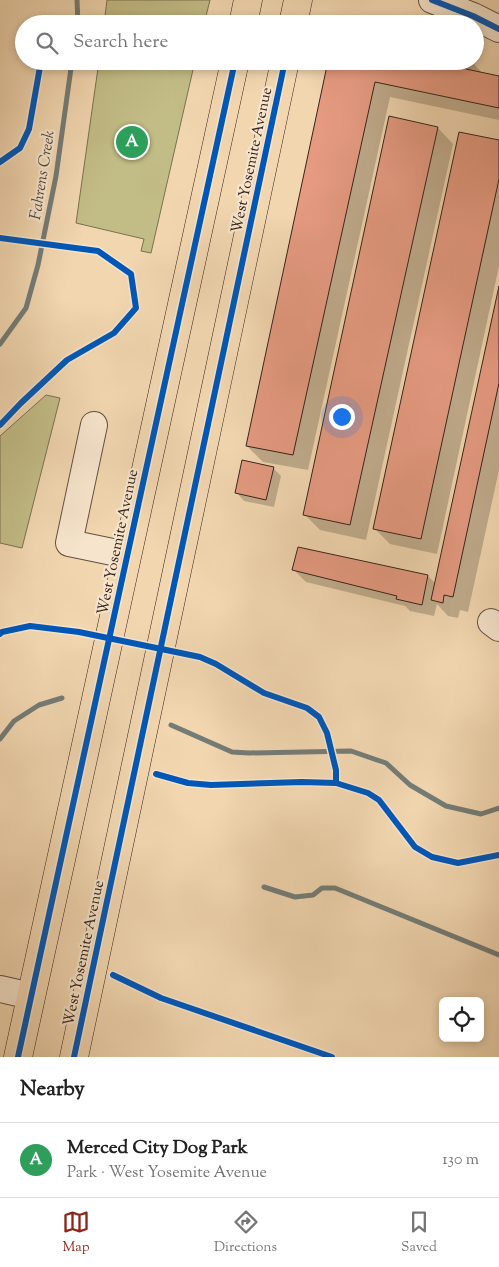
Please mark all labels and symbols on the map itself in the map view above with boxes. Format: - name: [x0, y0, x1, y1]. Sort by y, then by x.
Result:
- street label: West Yosemite Avenue: [227, 85, 278, 235]
- pin: A: [116, 123, 148, 161]
- water label: Fahrens Creek: [25, 129, 62, 222]
- your location: [329, 404, 355, 430]
- street label: West Yosemite Avenue: [93, 467, 144, 617]
- street label: West Yosemite Avenue: [59, 878, 110, 1028]

